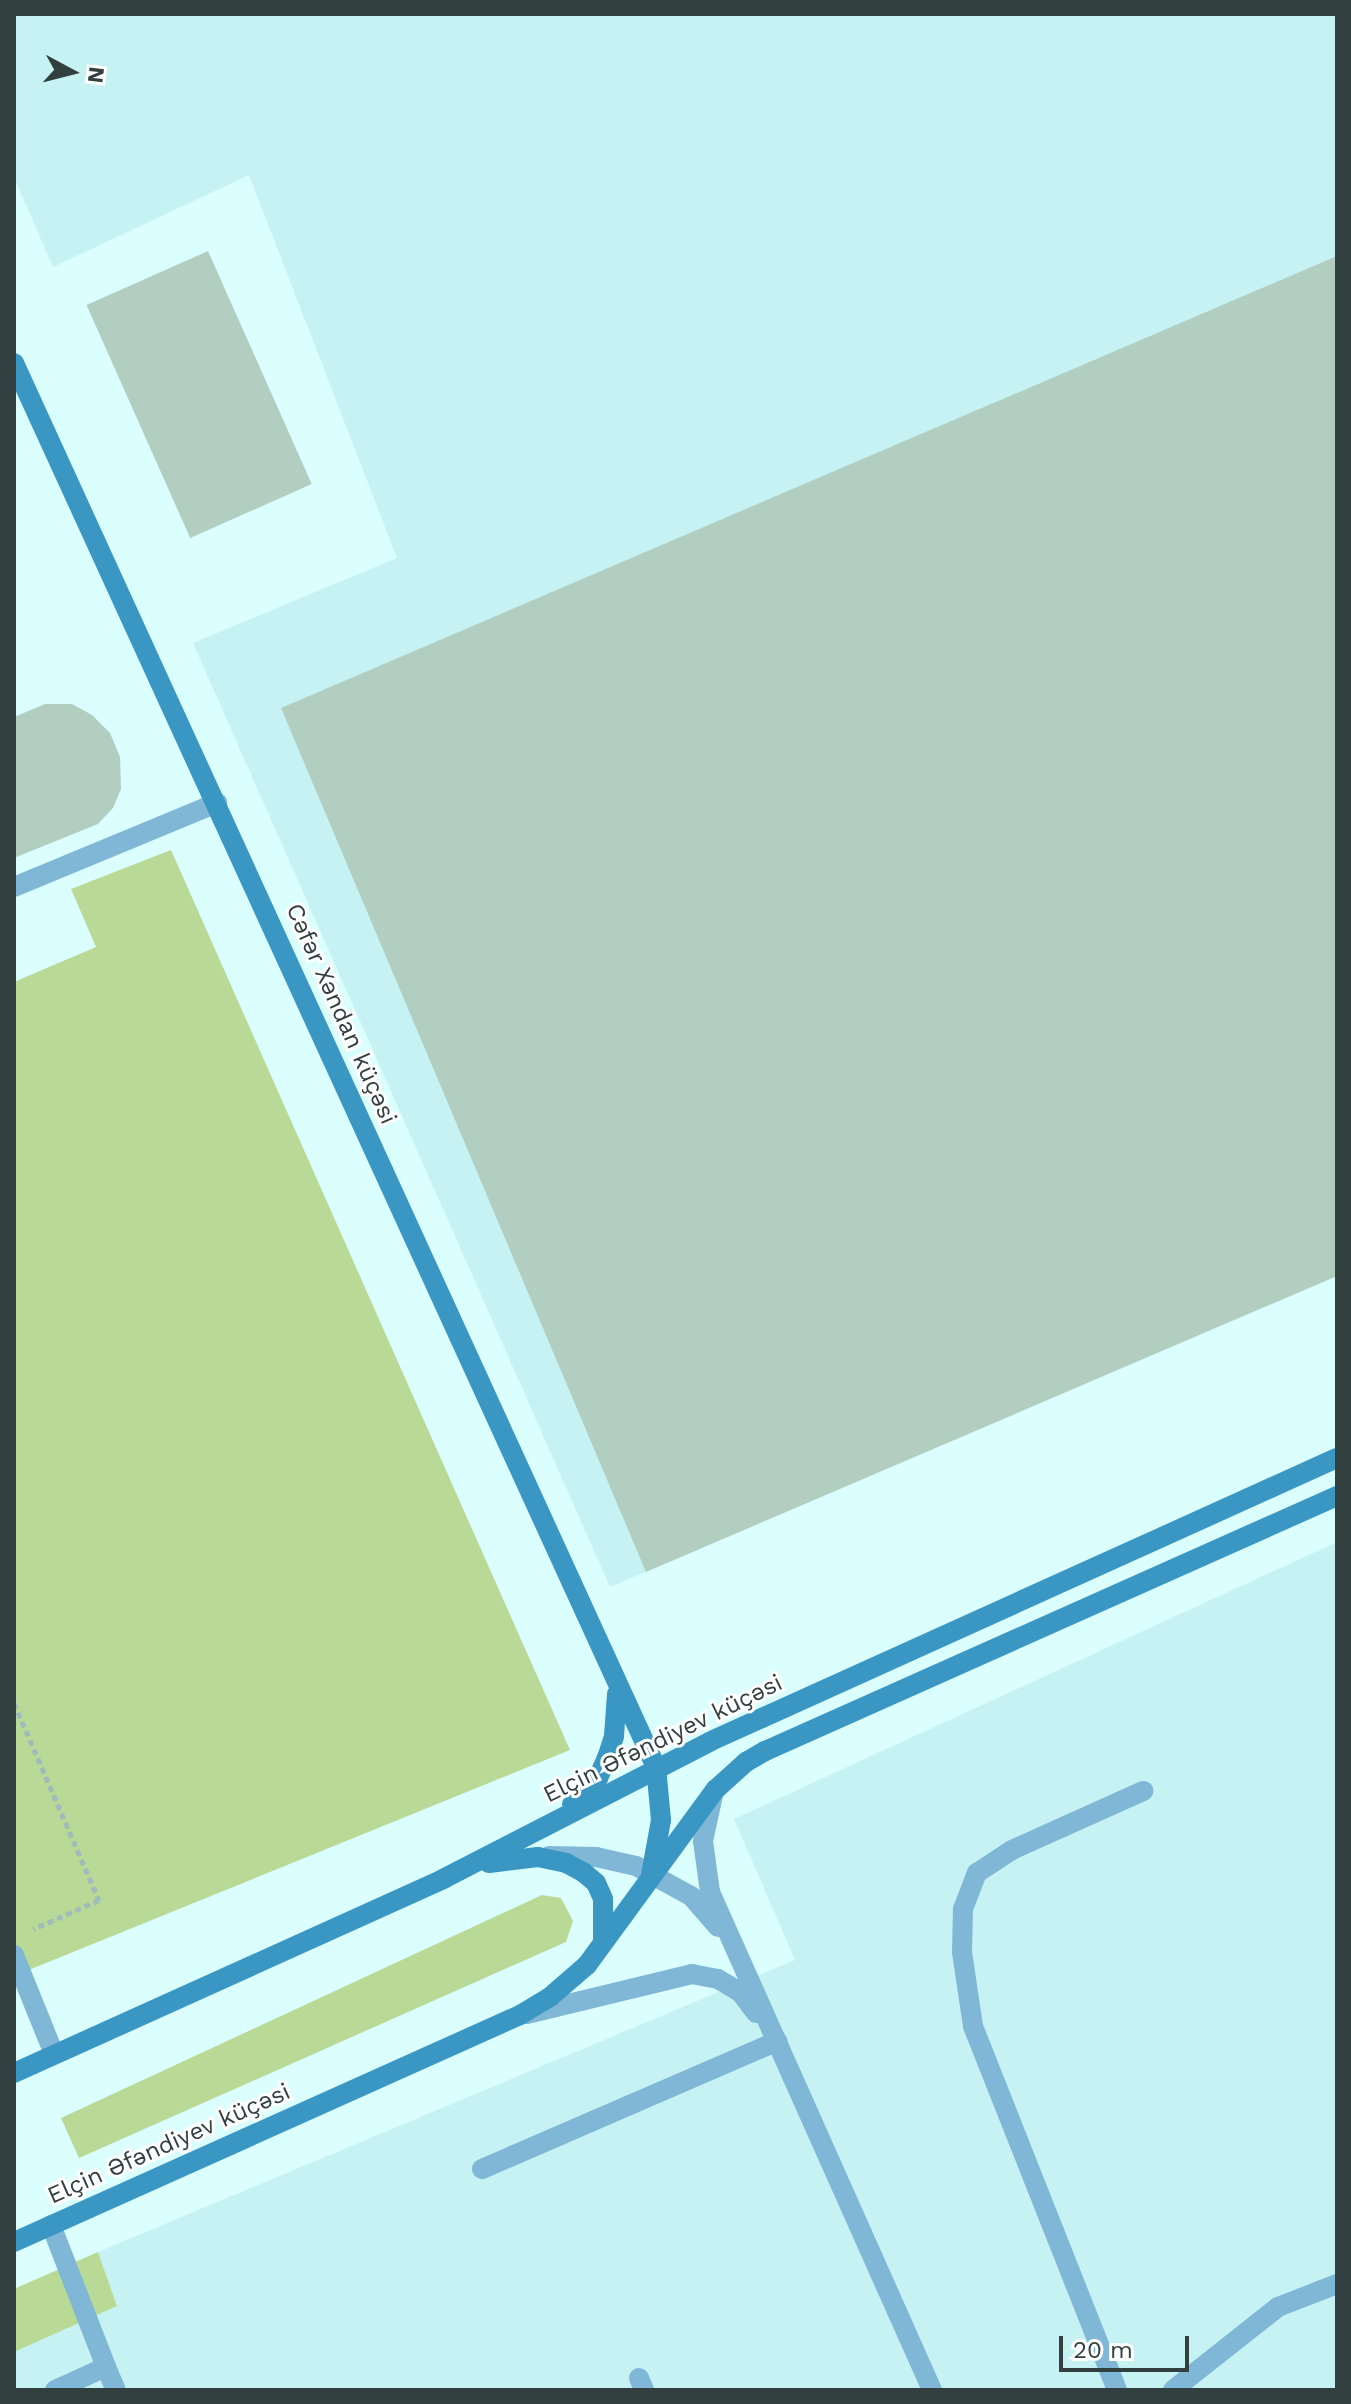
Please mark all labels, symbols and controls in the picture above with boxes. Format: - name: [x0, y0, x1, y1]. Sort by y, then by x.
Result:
- north arrow: [32, 32, 112, 112]
- text: N: [83, 65, 110, 85]
- street label: Cəfər Xəndan küçəsi: [279, 899, 403, 1129]
- street label: Elçin Əfəndiyev küçəsi: [538, 1668, 788, 1810]
- street label: Elçin Əfəndiyev küçəsi: [43, 2077, 295, 2211]
- scale bar: [1063, 2320, 1193, 2370]
- text: 20 m: [1073, 2336, 1133, 2364]

